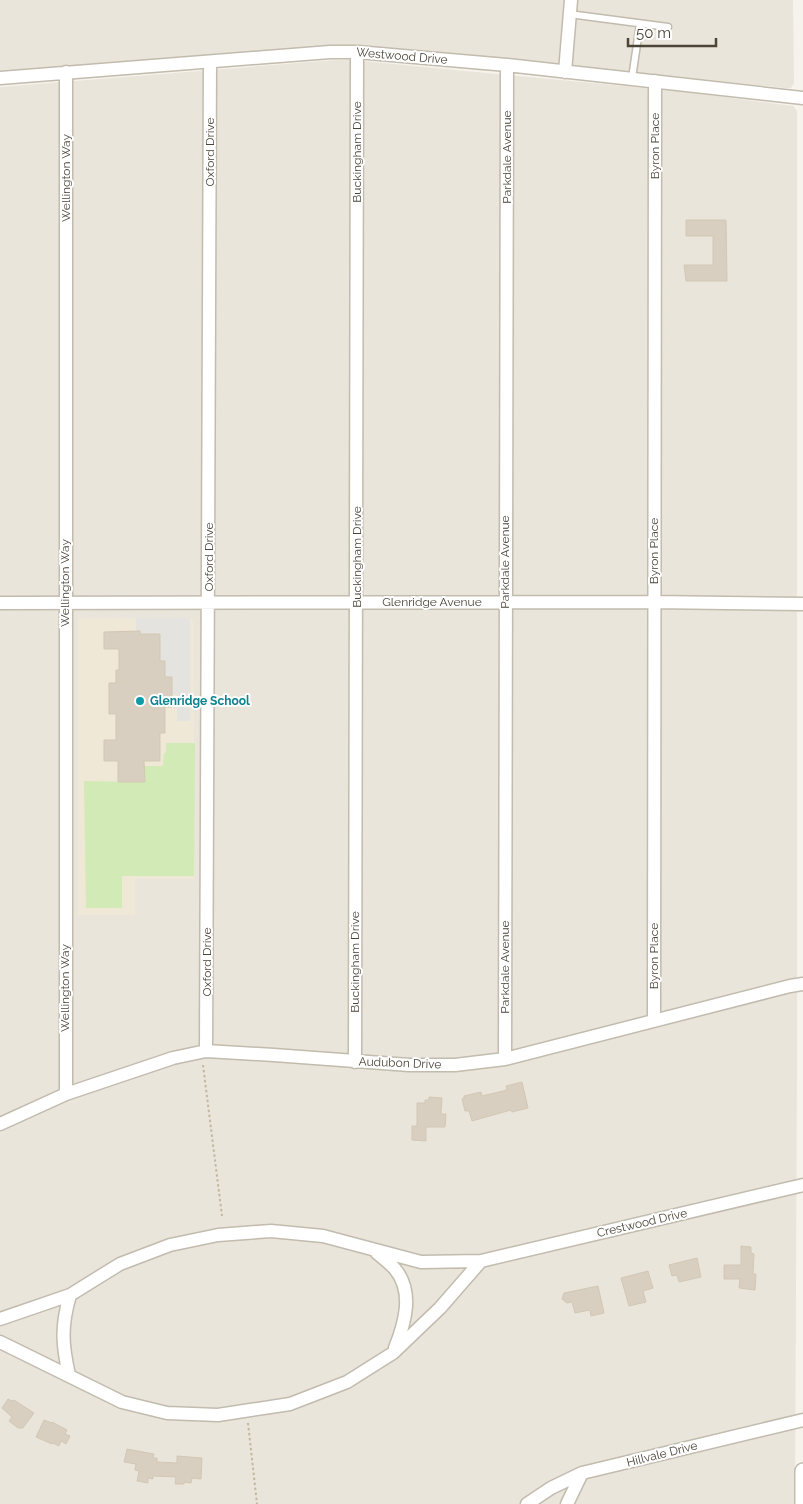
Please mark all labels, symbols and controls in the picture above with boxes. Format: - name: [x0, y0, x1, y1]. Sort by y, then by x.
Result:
- scale bar: [628, 15, 716, 47]
- text: 50 m: [636, 24, 671, 42]
- street label: Westwood Drive: [356, 45, 448, 67]
- street label: Buckingham Drive: [350, 101, 364, 203]
- street label: Parkdale Avenue: [500, 110, 514, 204]
- street label: Byron Place: [648, 113, 662, 179]
- street label: Oxford Drive: [203, 117, 217, 187]
- street label: Wellington Way: [59, 134, 73, 222]
- street label: Buckingham Drive: [350, 506, 364, 608]
- street label: Parkdale Avenue: [498, 515, 512, 609]
- street label: Byron Place: [647, 518, 661, 584]
- street label: Oxford Drive: [202, 522, 216, 592]
- street label: Wellington Way: [58, 539, 72, 627]
- street label: Glenridge Avenue: [382, 595, 482, 609]
- place label: Glenridge School: [150, 694, 250, 708]
- marker: Glenridge School: [134, 695, 146, 707]
- street label: Buckingham Drive: [348, 911, 362, 1013]
- street label: Parkdale Avenue: [498, 920, 512, 1014]
- street label: Byron Place: [647, 923, 661, 989]
- street label: Oxford Drive: [200, 927, 214, 997]
- street label: Wellington Way: [58, 944, 72, 1032]
- street label: Audubon Drive: [358, 1055, 442, 1071]
- street label: Crestwood Drive: [596, 1206, 688, 1240]
- street label: Hillvale Drive: [625, 1438, 699, 1470]

